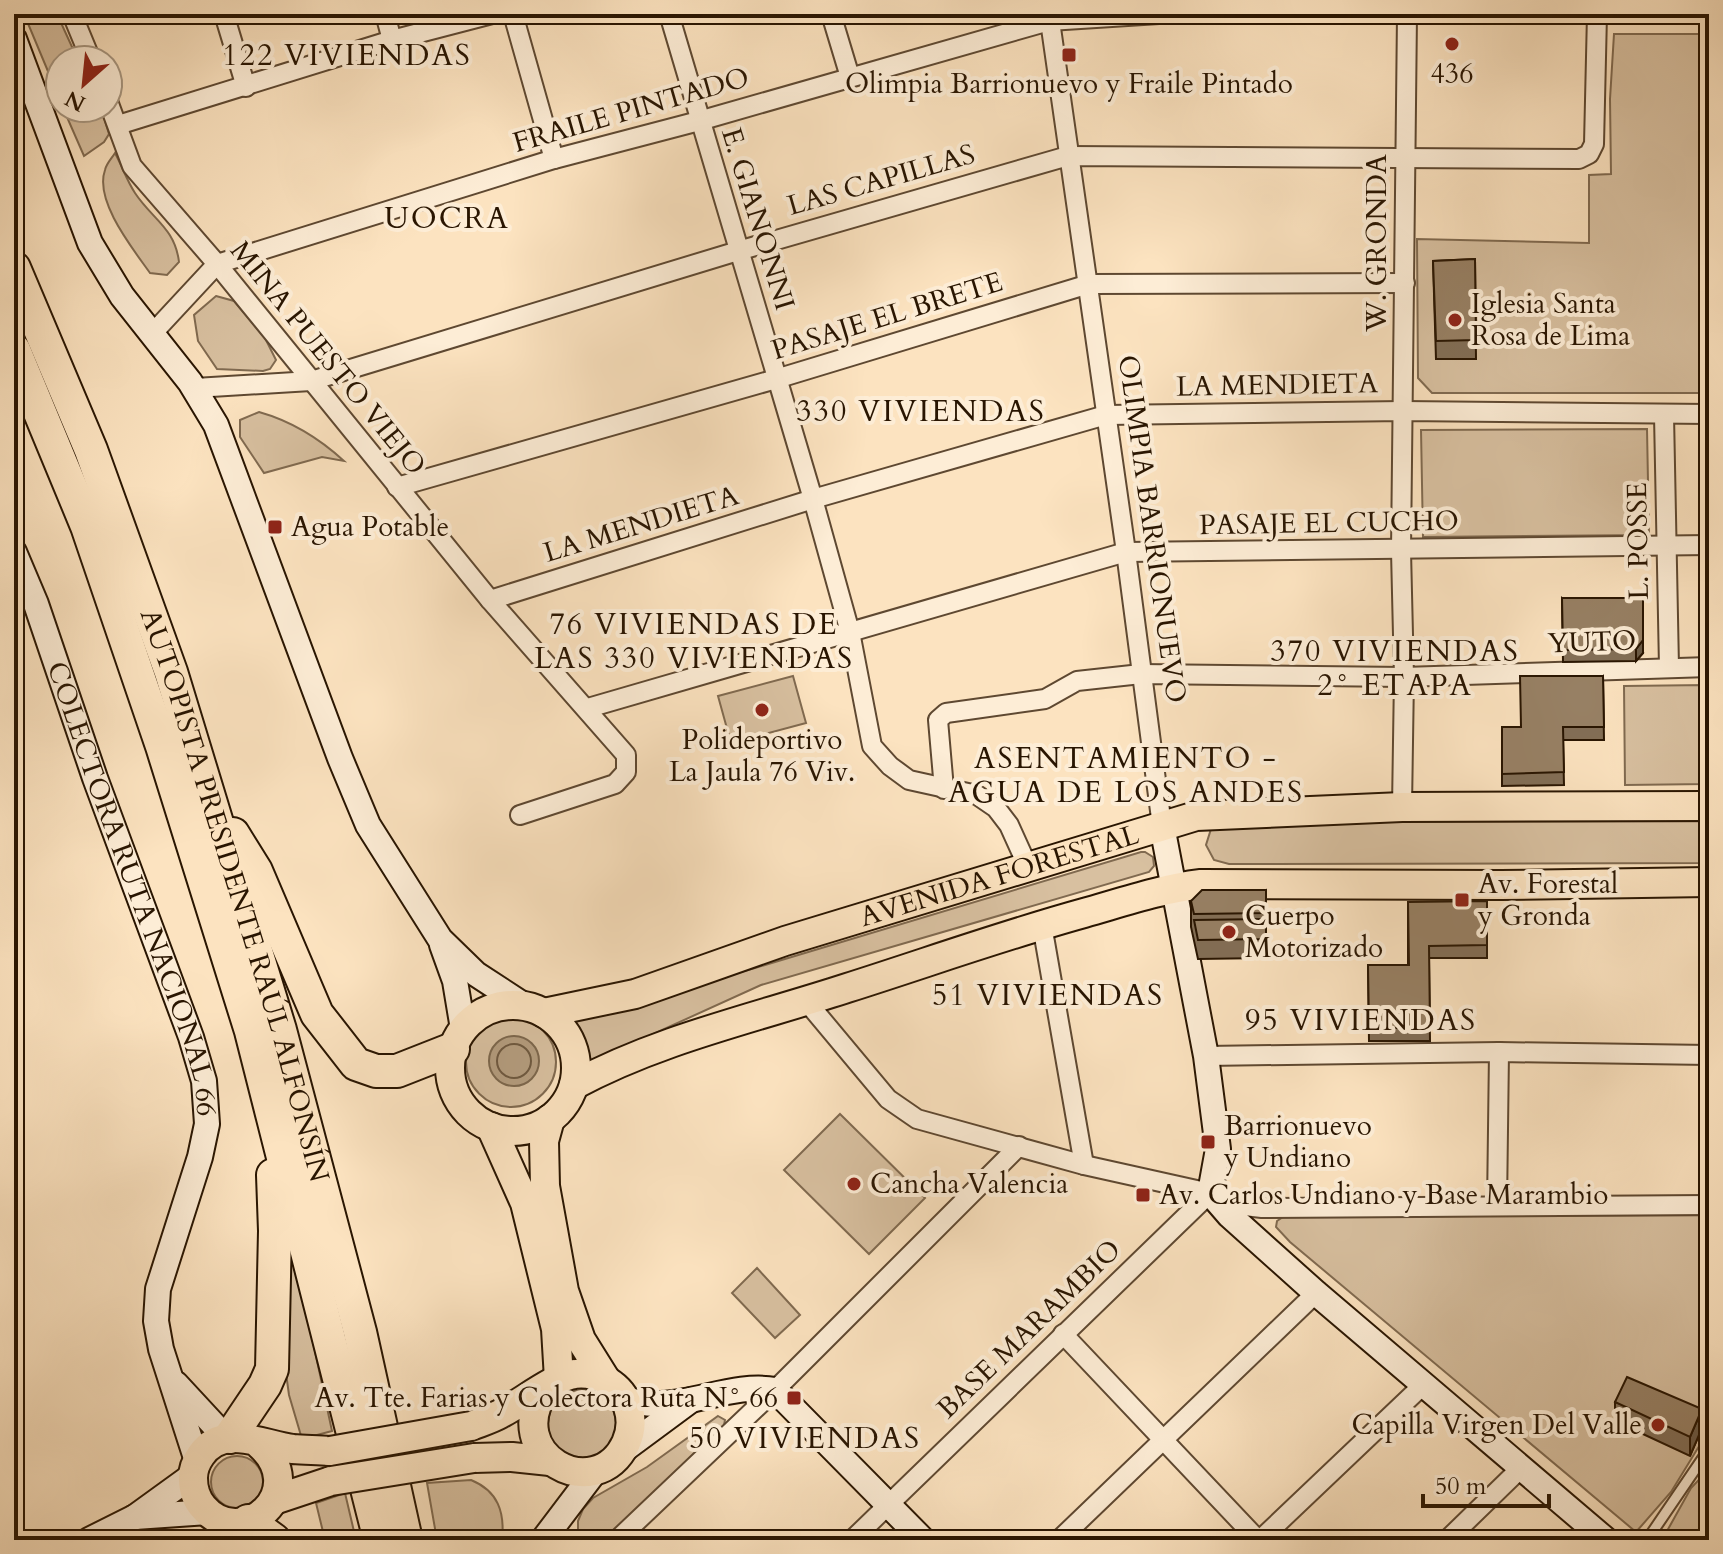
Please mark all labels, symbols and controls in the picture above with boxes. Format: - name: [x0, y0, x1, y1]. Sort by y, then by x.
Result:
- district label: 122 VIVIENDAS: [222, 35, 472, 76]
- marker: 436: [1443, 35, 1461, 53]
- north arrow: [44, 44, 124, 124]
- marker: Olimpia Barrionuevo y Fraile Pintado: [1060, 46, 1078, 64]
- place label: 436: [1430, 55, 1474, 93]
- street label: FRAILE PINTADO: [508, 58, 754, 162]
- place label: Olimpia Barrionuevo y Fraile Pintado: [845, 65, 1293, 103]
- text: N: [60, 83, 91, 119]
- street label: E. GIANONNI: [712, 123, 804, 315]
- street label: LAS CAPILLAS: [783, 135, 979, 225]
- street label: W. GRONDA: [1358, 154, 1396, 333]
- district label: UOCRA: [384, 198, 510, 239]
- street label: MINA PUESTO VIEJO: [222, 233, 434, 483]
- street label: PASAJE EL BRETE: [767, 263, 1007, 369]
- place label: Iglesia Santa Rosa de Lima: [1471, 285, 1630, 355]
- marker: Iglesia Santa Rosa de Lima: [1446, 311, 1464, 329]
- street label: OLIMPIA BARRIONUEVO: [1109, 353, 1195, 705]
- street label: LA MENDIETA: [1176, 364, 1378, 406]
- district label: 330 VIVIENDAS: [796, 391, 1046, 432]
- street label: LA MENDIETA: [539, 476, 743, 572]
- street label: L. POSSE: [1618, 482, 1658, 600]
- street label: PASAJE EL CUCHO: [1199, 502, 1459, 544]
- place label: Agua Potable: [291, 508, 449, 546]
- marker: Agua Potable: [266, 518, 284, 536]
- street label: AUTOPISTA PRESIDENTE RAÚL ALFONSÍN: [131, 603, 339, 1186]
- district label: 76 VIVIENDAS DE LAS 330 VIVIENDAS: [534, 604, 854, 679]
- street label: YUTO: [1547, 621, 1637, 663]
- district label: 370 VIVIENDAS 2° ETAPA: [1270, 631, 1520, 706]
- street label: COLECTORA RUTA NACIONAL 66: [38, 657, 225, 1118]
- marker: Polideportivo La Jaula 76 Viv.: [753, 701, 771, 719]
- place label: Polideportivo La Jaula 76 Viv.: [669, 721, 855, 791]
- district label: ASENTAMIENTO - AGUA DE LOS ANDES: [948, 738, 1304, 813]
- street label: AVENIDA FORESTAL: [855, 815, 1143, 936]
- place label: Av. Forestal y Gronda: [1477, 865, 1618, 935]
- marker: Av. Forestal y Gronda: [1453, 891, 1471, 909]
- place label: Cuerpo Motorizado: [1245, 897, 1383, 967]
- marker: Cuerpo Motorizado: [1220, 923, 1238, 941]
- district label: 51 VIVIENDAS: [932, 975, 1164, 1016]
- district label: 95 VIVIENDAS: [1245, 1000, 1477, 1041]
- place label: Barrionuevo y Undiano: [1223, 1107, 1372, 1177]
- marker: Barrionuevo y Undiano: [1199, 1133, 1217, 1151]
- place label: Cancha Valencia: [870, 1165, 1068, 1203]
- marker: Cancha Valencia: [845, 1175, 863, 1193]
- place label: Av. Carlos Undiano y Base Marambio: [1159, 1176, 1608, 1214]
- marker: Av. Carlos Undiano y Base Marambio: [1134, 1186, 1152, 1204]
- street label: BASE MARAMBIO: [929, 1231, 1129, 1427]
- place label: Av. Tte. Farias y Colectora Ruta N° 66: [314, 1379, 778, 1417]
- marker: Av. Tte. Farias y Colectora Ruta N° 66: [785, 1389, 803, 1407]
- place label: Capilla Virgen Del Valle: [1352, 1406, 1642, 1444]
- marker: Capilla Virgen Del Valle: [1649, 1416, 1667, 1434]
- district label: 50 VIVIENDAS: [689, 1418, 921, 1459]
- scale bar: [1423, 1458, 1549, 1508]
- text: 50 m: [1435, 1470, 1487, 1503]

